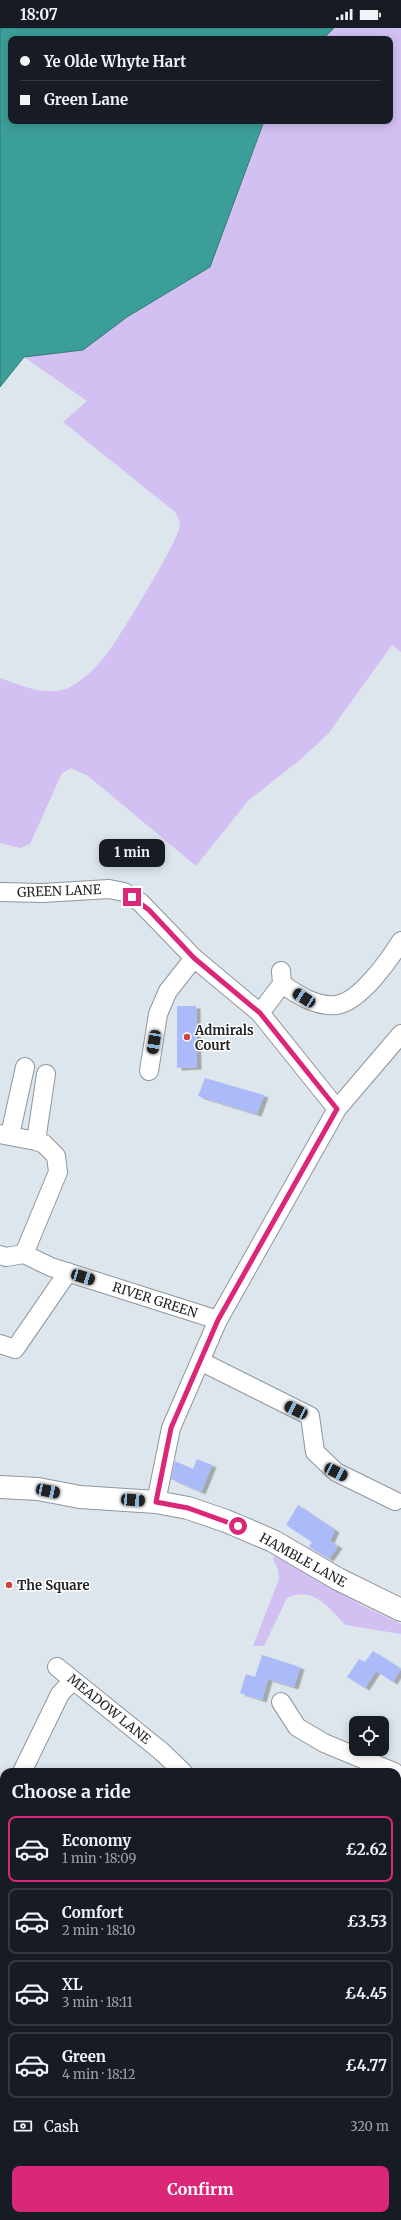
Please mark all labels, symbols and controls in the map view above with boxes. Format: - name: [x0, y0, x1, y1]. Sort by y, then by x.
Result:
- text: 18:07: [20, 5, 58, 24]
- text: Ye Olde Whyte Hart: [44, 52, 186, 71]
- text: Green Lane: [44, 90, 128, 109]
- callout: 1 min: [99, 839, 165, 867]
- text: 1 min: [114, 844, 150, 861]
- street label: GREEN LANE: [17, 881, 102, 901]
- route end: [123, 888, 141, 906]
- car: [291, 986, 317, 1010]
- place label: Admirals Court: [194, 1022, 254, 1054]
- car: [146, 1029, 162, 1055]
- marker: Admirals Court: [182, 1032, 192, 1042]
- car: [70, 1268, 96, 1286]
- street label: RIVER GREEN: [110, 1278, 200, 1322]
- car: [283, 1399, 309, 1421]
- car: [323, 1461, 349, 1483]
- car: [35, 1483, 61, 1499]
- car: [121, 1493, 145, 1507]
- route start: [229, 1517, 247, 1535]
- street label: HAMBLE LANE: [257, 1529, 350, 1591]
- place label: The Square: [17, 1577, 89, 1594]
- marker: The Square: [4, 1580, 14, 1590]
- street label: MEADOW LANE: [64, 1670, 155, 1748]
- map controls: [349, 1716, 389, 1756]
- button: locate: [349, 1716, 389, 1756]
- text: Choose a ride: [12, 1780, 131, 1803]
- icon: car: [14, 1831, 50, 1867]
- text: Economy: [62, 1831, 131, 1850]
- text: £2.62: [345, 1840, 387, 1859]
- text: 1 min · 18:09: [62, 1850, 136, 1867]
- icon: car: [14, 1903, 50, 1939]
- text: Comfort: [62, 1903, 123, 1922]
- text: £3.53: [347, 1912, 387, 1931]
- text: 2 min · 18:10: [62, 1922, 135, 1939]
- icon: car: [14, 1975, 50, 2011]
- text: XL: [62, 1975, 83, 1994]
- text: £4.45: [345, 1984, 387, 2003]
- text: 3 min · 18:11: [62, 1994, 133, 2011]
- icon: car: [14, 2047, 50, 2083]
- text: Green: [62, 2047, 106, 2066]
- text: £4.77: [345, 2056, 387, 2075]
- text: 4 min · 18:12: [62, 2066, 135, 2083]
- icon: cash: [12, 2115, 34, 2137]
- text: Cash: [44, 2117, 79, 2136]
- text: 320 m: [350, 2118, 389, 2135]
- button: Confirm: [12, 2166, 389, 2212]

